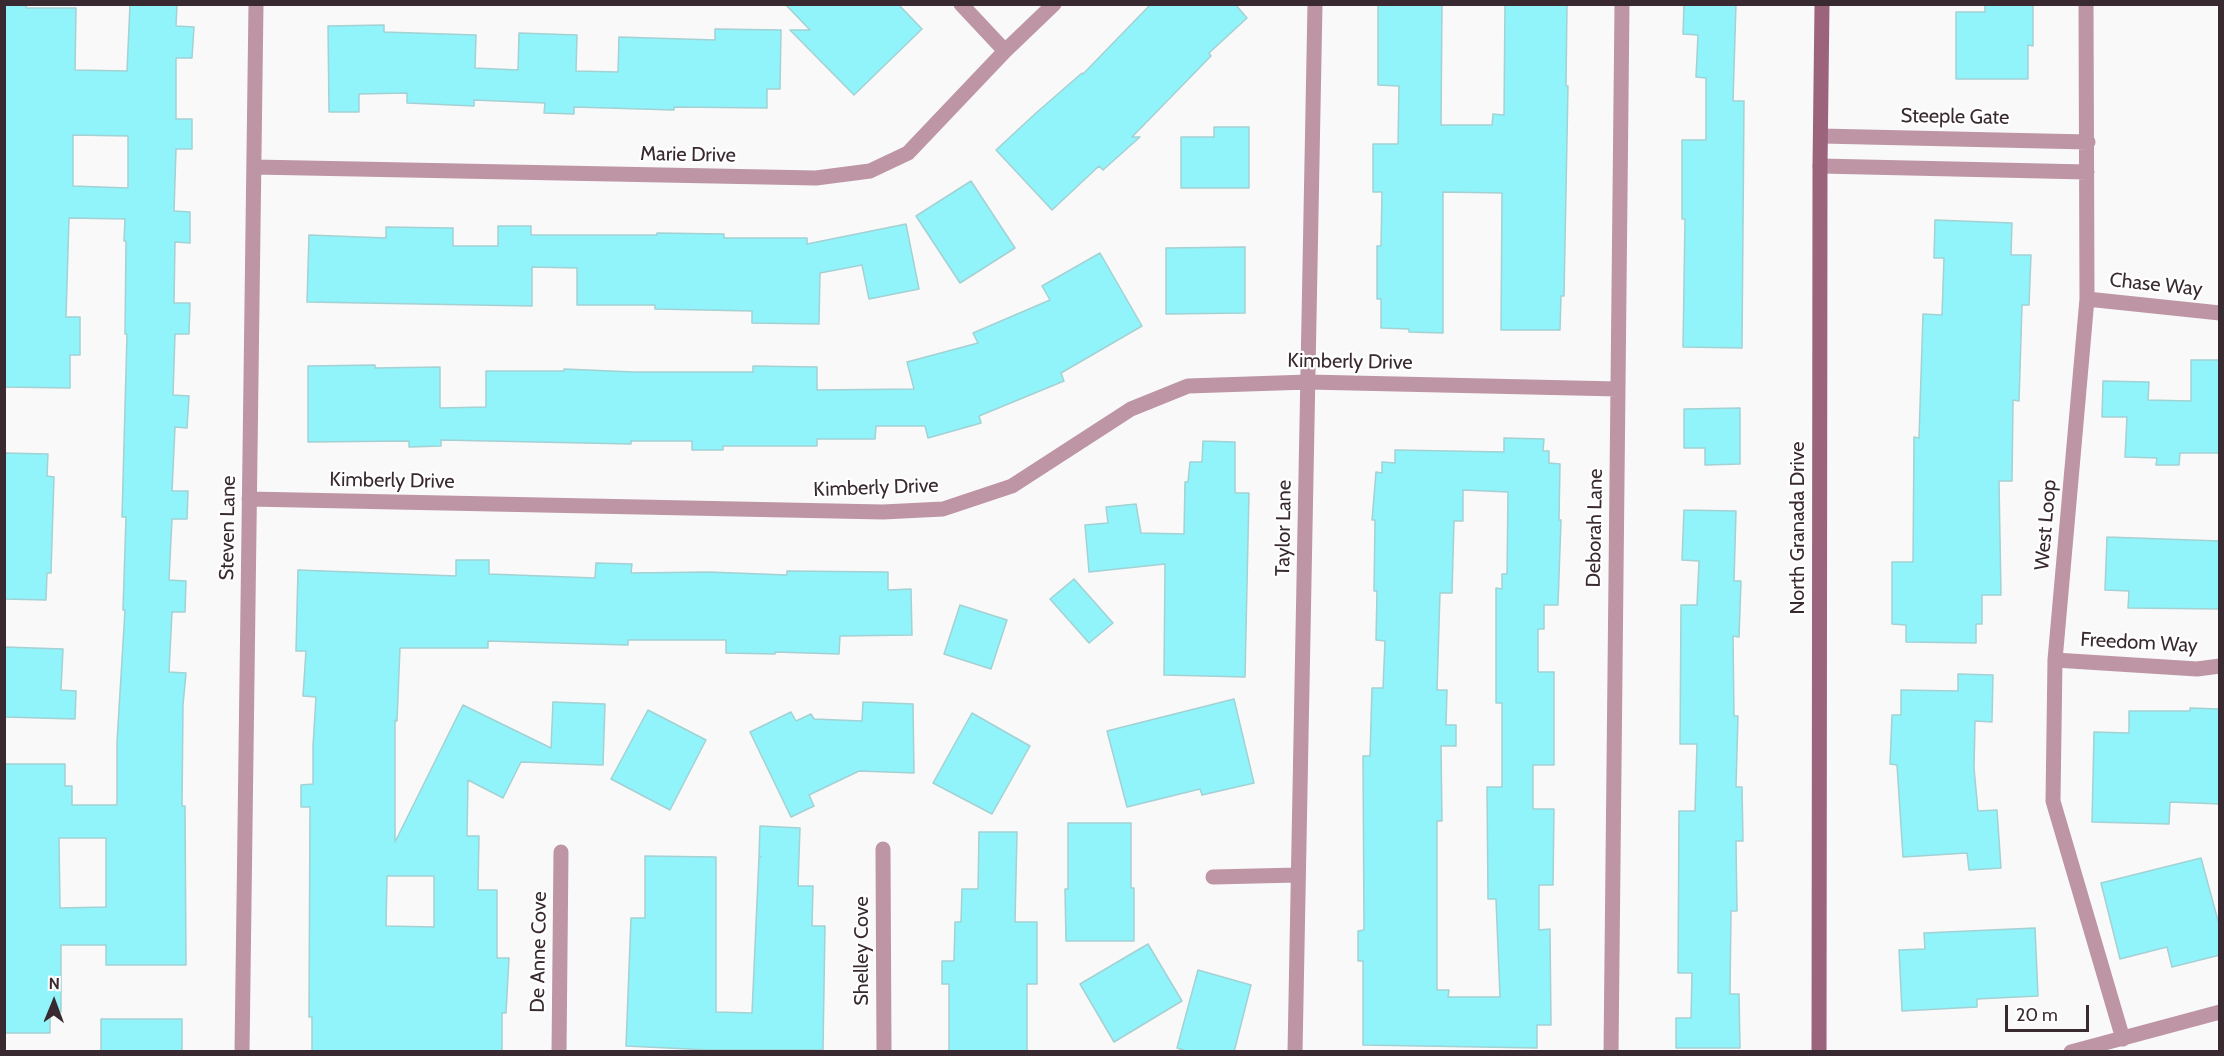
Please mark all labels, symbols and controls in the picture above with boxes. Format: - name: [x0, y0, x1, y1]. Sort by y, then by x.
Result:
- street label: Steeple Gate: [1900, 104, 2010, 130]
- street label: Marie Drive: [640, 142, 736, 168]
- street label: Chase Way: [2108, 268, 2204, 302]
- street label: Kimberly Drive: [1287, 349, 1413, 375]
- street label: North Granada Drive: [1786, 441, 1810, 615]
- street label: Kimberly Drive: [329, 468, 455, 494]
- street label: Deborah Lane: [1582, 468, 1608, 588]
- street label: Kimberly Drive: [813, 474, 939, 502]
- street label: Steven Lane: [215, 475, 241, 581]
- street label: West Loop: [2030, 479, 2062, 571]
- street label: Taylor Lane: [1271, 480, 1297, 576]
- street label: Freedom Way: [2080, 628, 2198, 658]
- street label: De Anne Cove: [526, 891, 552, 1013]
- street label: Shelley Cove: [850, 896, 874, 1006]
- north arrow: [24, 972, 84, 1032]
- text: N: [49, 974, 60, 993]
- scale bar: [2008, 993, 2092, 1031]
- text: 20 m: [2016, 1004, 2058, 1026]

